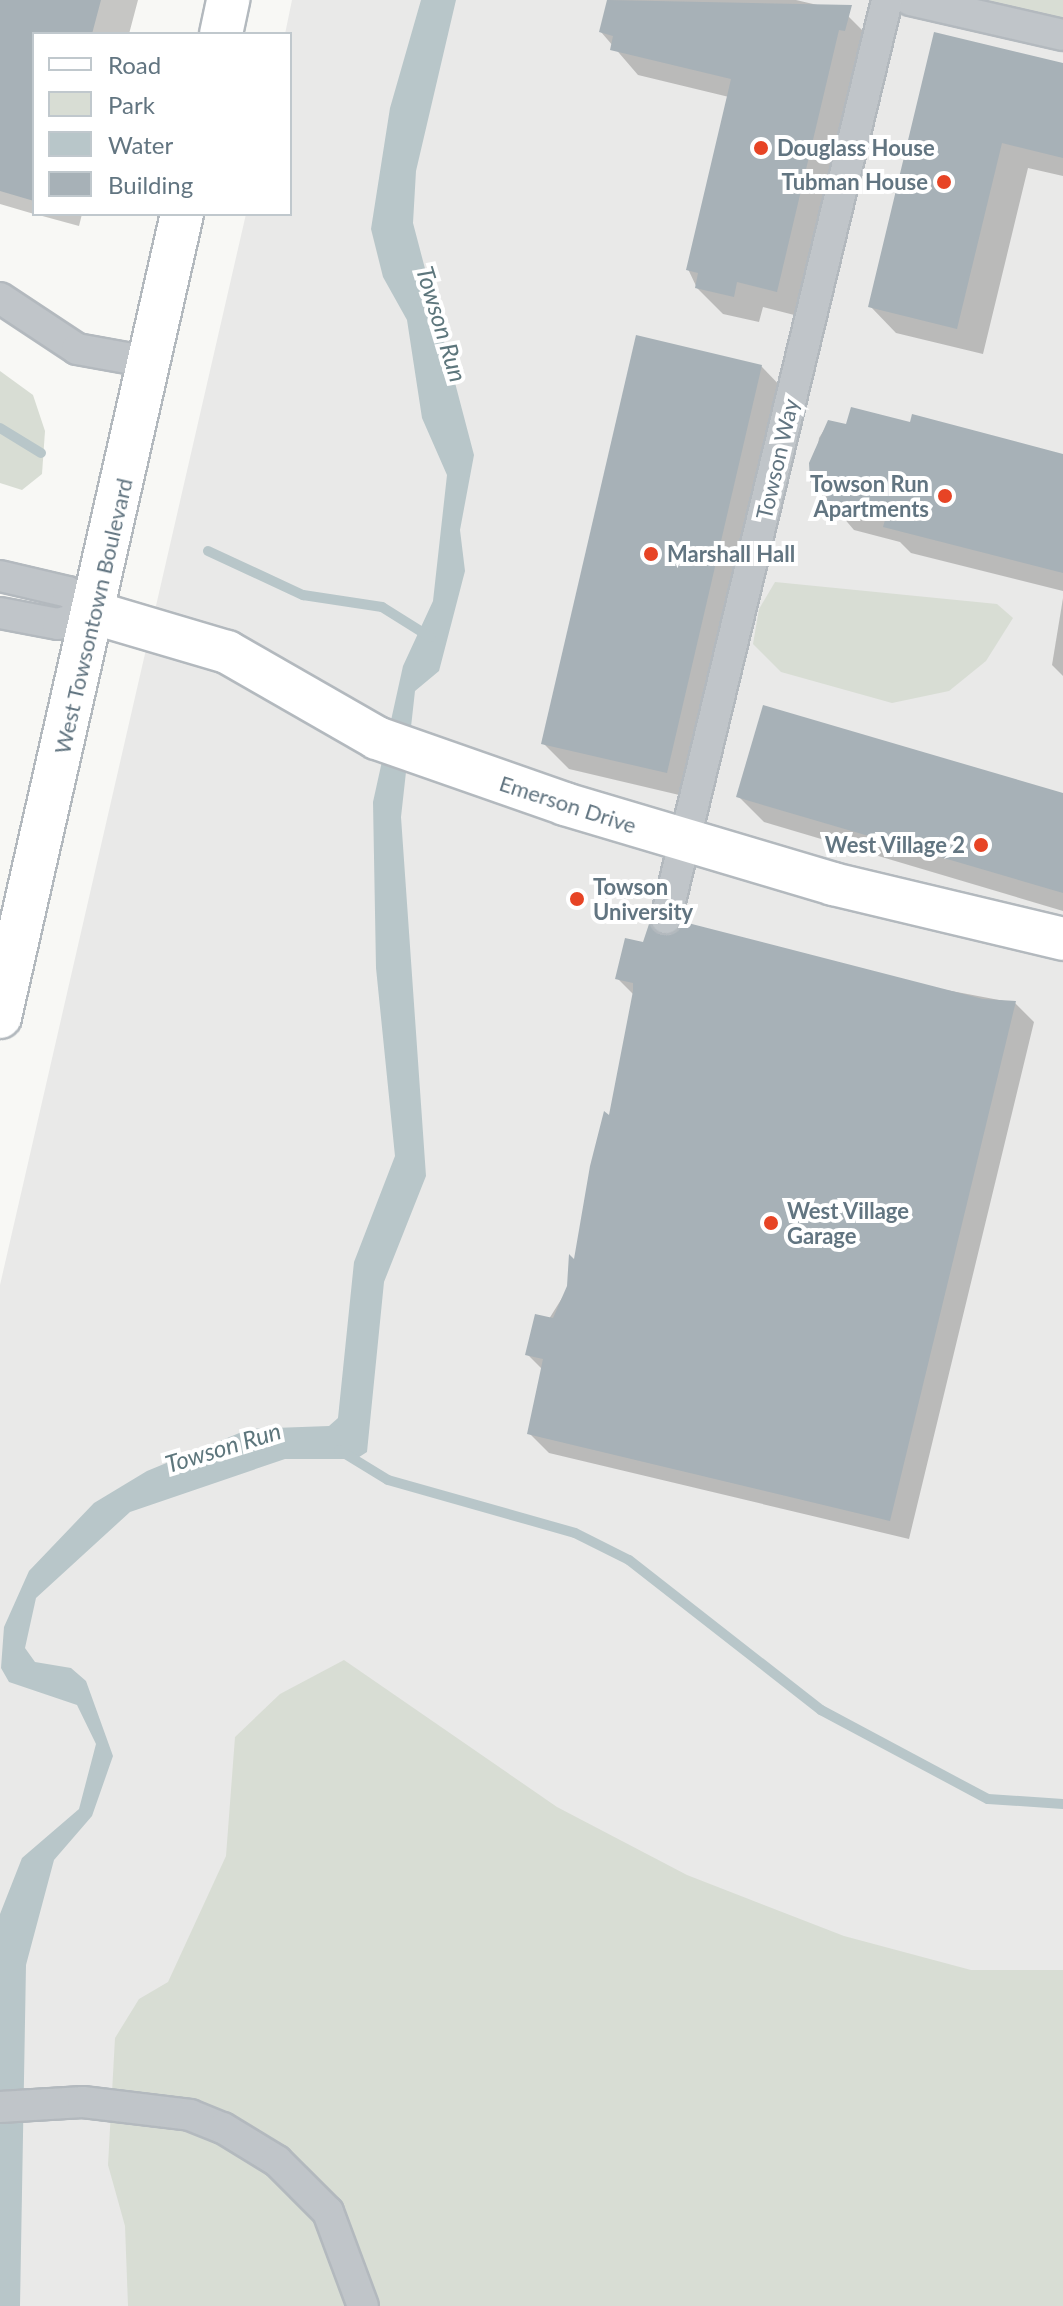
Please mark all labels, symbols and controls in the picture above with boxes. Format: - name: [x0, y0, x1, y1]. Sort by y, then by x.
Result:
- legend: [32, 32, 292, 216]
- text: Road: [108, 50, 161, 79]
- text: Park: [108, 90, 155, 119]
- text: Water: [108, 130, 173, 159]
- place label: Douglass House: [777, 135, 935, 161]
- marker: Douglass House: [752, 139, 770, 157]
- place label: Tubman House: [782, 169, 928, 195]
- text: Building: [108, 170, 193, 199]
- marker: Tubman House: [935, 173, 953, 191]
- water label: Towson Run: [411, 263, 473, 385]
- street label: Towson Way: [750, 396, 804, 522]
- place label: Towson Run Apartments: [810, 470, 929, 522]
- street label: West Towsontown Boulevard: [48, 475, 138, 757]
- marker: Towson Run Apartments: [936, 487, 954, 505]
- place label: Marshall Hall: [667, 541, 795, 567]
- marker: Marshall Hall: [642, 545, 660, 563]
- street label: Emerson Drive: [496, 769, 640, 839]
- place label: West Village 2: [824, 832, 965, 858]
- marker: West Village 2: [972, 836, 990, 854]
- place label: Towson University: [593, 873, 693, 924]
- marker: Towson University: [568, 890, 586, 908]
- place label: West Village Garage: [787, 1197, 910, 1248]
- marker: West Village Garage: [762, 1214, 780, 1232]
- water label: Towson Run: [162, 1416, 284, 1478]

